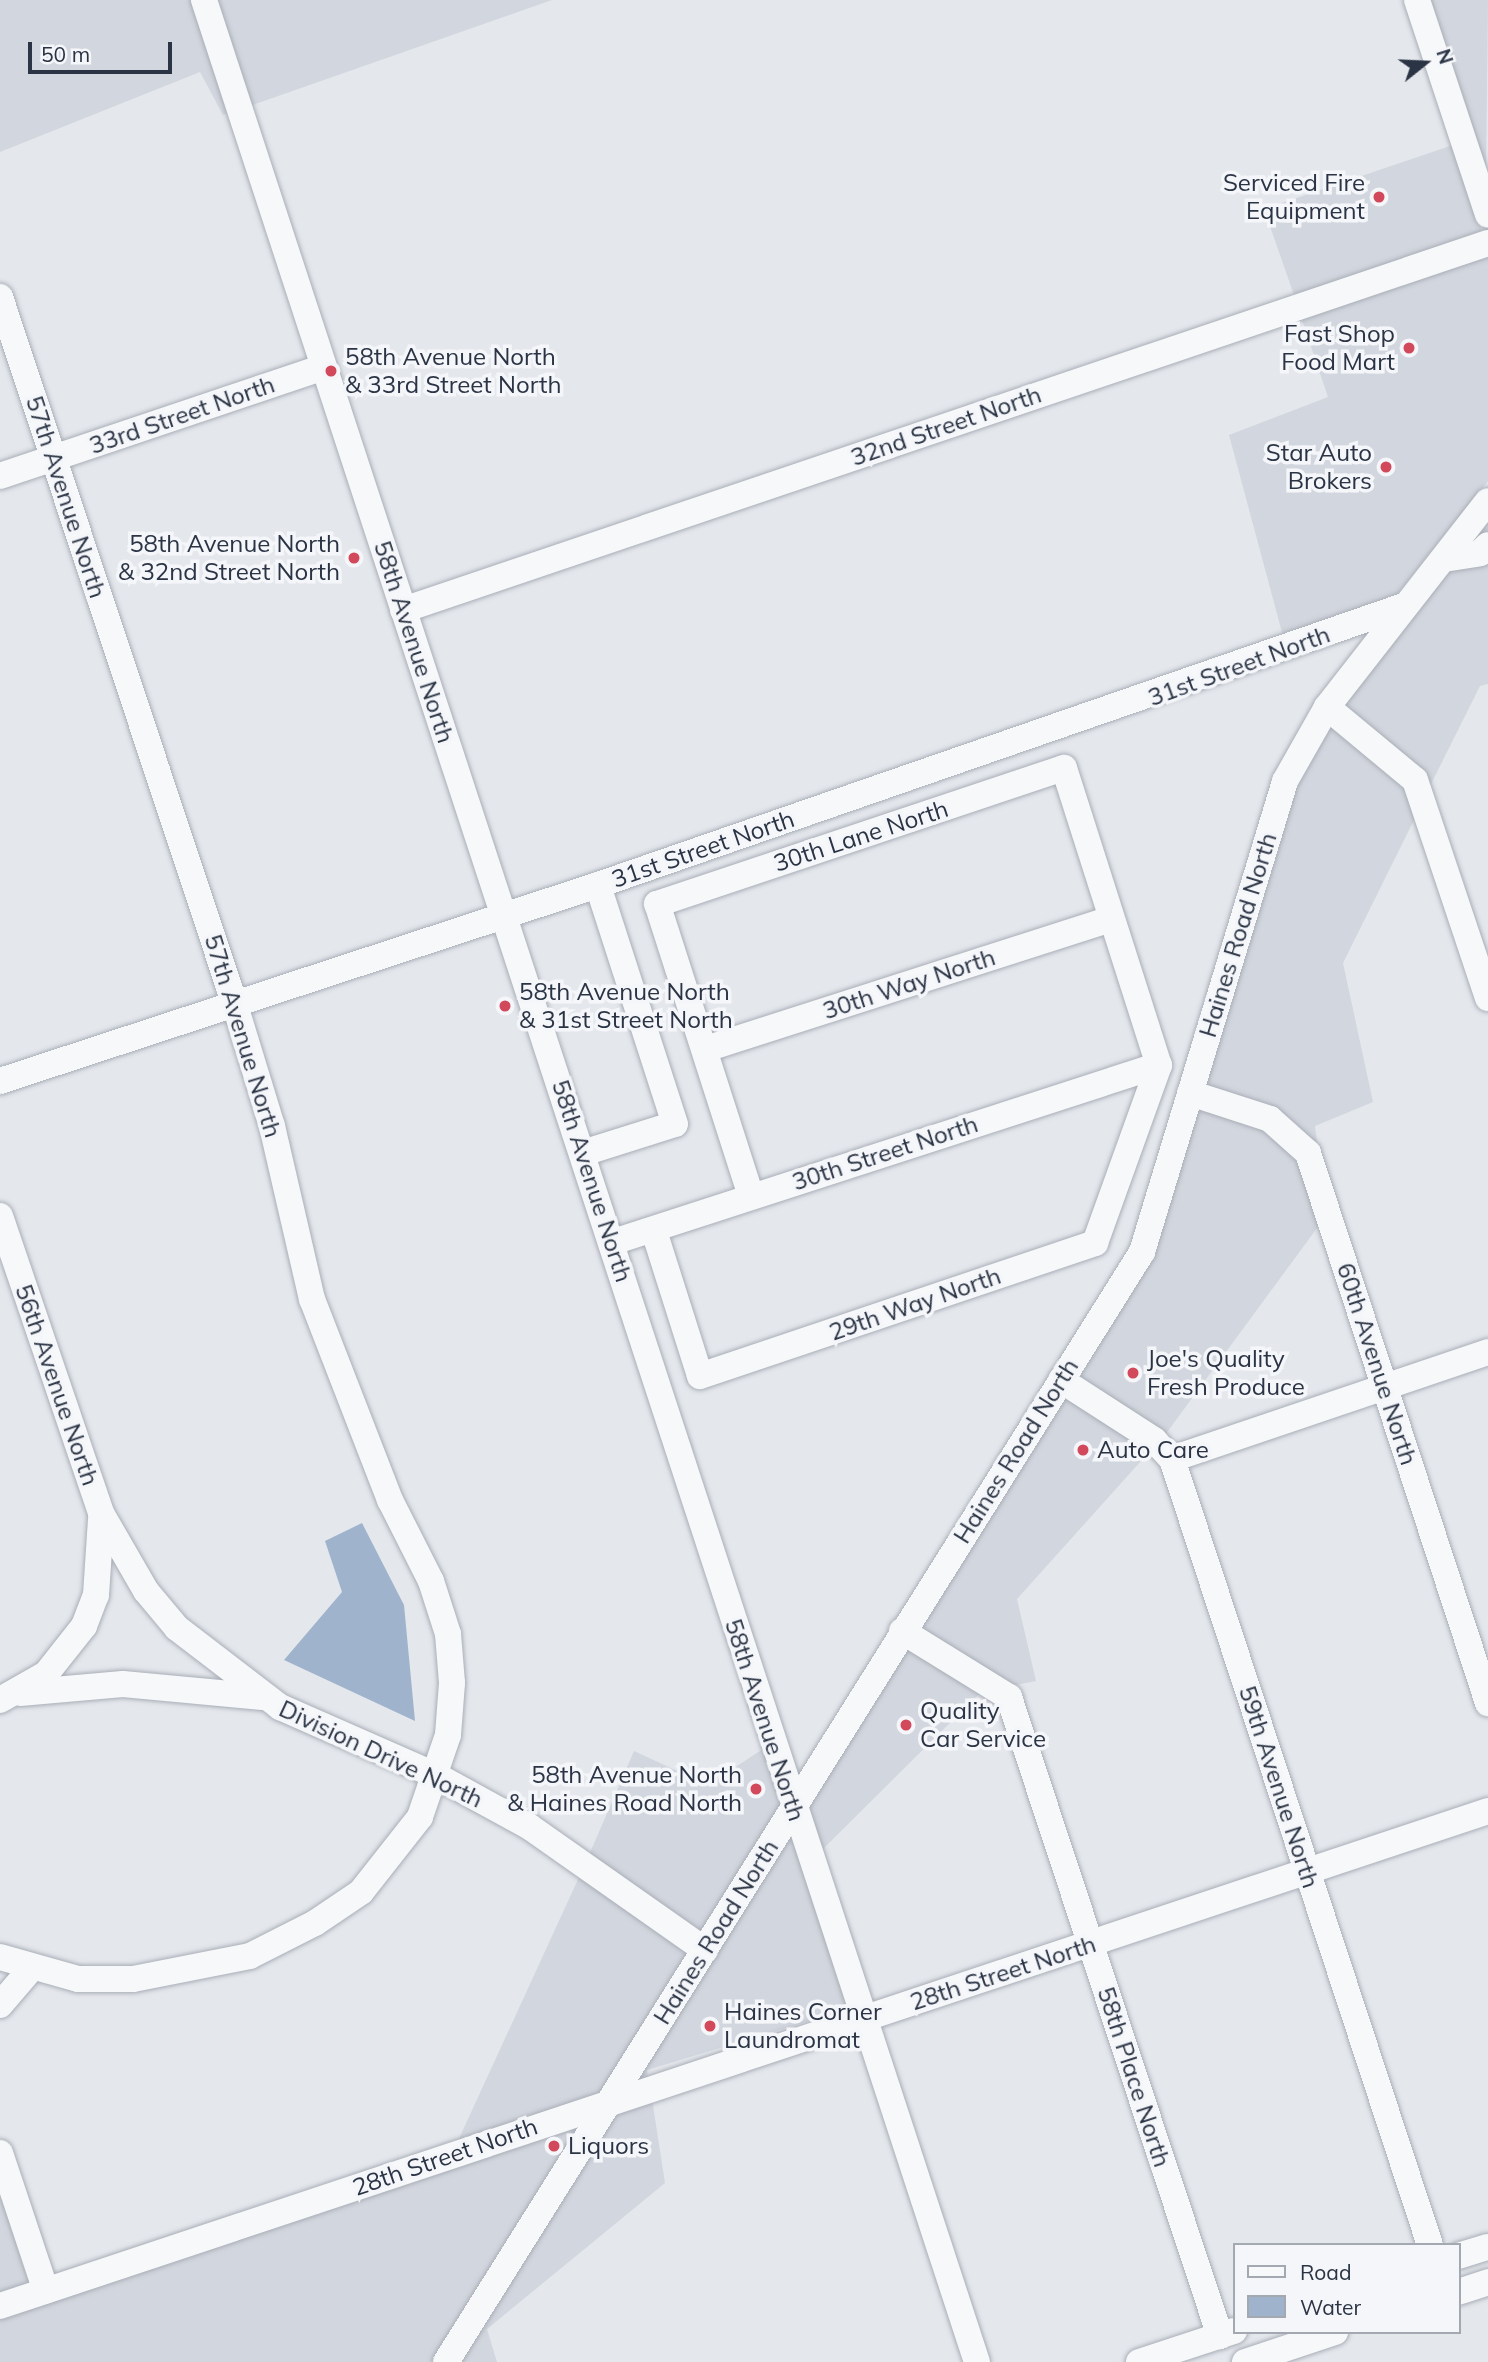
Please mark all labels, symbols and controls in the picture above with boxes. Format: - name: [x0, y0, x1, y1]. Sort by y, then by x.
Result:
- scale bar: [32, 28, 175, 72]
- north arrow: [1390, 28, 1460, 98]
- text: 50 m: [41, 41, 90, 67]
- text: N: [1431, 46, 1459, 67]
- place label: Serviced Fire Equipment: [1223, 169, 1365, 225]
- marker: Serviced Fire Equipment: [1371, 189, 1387, 205]
- place label: Fast Shop Food Mart: [1281, 320, 1395, 376]
- marker: Fast Shop Food Mart: [1401, 340, 1417, 356]
- place label: 58th Avenue North & 33rd Street North: [345, 343, 561, 399]
- marker: 58th Avenue North & 33rd Street North: [323, 363, 339, 379]
- street label: 33rd Street North: [86, 370, 278, 460]
- street label: 32nd Street North: [847, 380, 1045, 472]
- street label: 57th Avenue North: [20, 392, 112, 602]
- place label: Star Auto Brokers: [1266, 439, 1372, 495]
- marker: Star Auto Brokers: [1378, 459, 1394, 475]
- place label: 58th Avenue North & 32nd Street North: [118, 530, 340, 586]
- street label: 58th Avenue North: [368, 537, 460, 747]
- marker: 58th Avenue North & 32nd Street North: [346, 550, 362, 566]
- street label: 31st Street North: [1144, 620, 1334, 712]
- street label: 30th Lane North: [770, 794, 952, 878]
- street label: 31st Street North: [608, 804, 798, 894]
- street label: Haines Road North: [1193, 829, 1283, 1041]
- street label: 57th Avenue North: [198, 931, 288, 1141]
- street label: 30th Way North: [819, 943, 999, 1025]
- place label: 58th Avenue North & 31st Street North: [519, 978, 733, 1034]
- marker: 58th Avenue North & 31st Street North: [497, 998, 513, 1014]
- street label: 58th Avenue North: [546, 1076, 638, 1286]
- street label: 30th Street North: [788, 1109, 982, 1197]
- street label: 60th Avenue North: [1331, 1259, 1423, 1469]
- street label: 29th Way North: [825, 1261, 1005, 1347]
- street label: 56th Avenue North: [9, 1281, 105, 1489]
- place label: Joe's Quality Fresh Produce: [1147, 1345, 1305, 1401]
- street label: Haines Road North: [948, 1353, 1084, 1549]
- marker: Joe's Quality Fresh Produce: [1125, 1365, 1141, 1381]
- place label: Auto Care: [1097, 1436, 1209, 1464]
- marker: Auto Care: [1075, 1442, 1091, 1458]
- street label: 58th Avenue North: [719, 1615, 811, 1825]
- street label: 59th Avenue North: [1233, 1682, 1325, 1892]
- street label: Division Drive North: [275, 1694, 487, 1814]
- place label: Quality Car Service: [920, 1697, 1046, 1753]
- marker: Quality Car Service: [898, 1717, 914, 1733]
- place label: 58th Avenue North & Haines Road North: [507, 1761, 742, 1817]
- marker: 58th Avenue North & Haines Road North: [748, 1781, 764, 1797]
- street label: Haines Road North: [648, 1834, 784, 2030]
- street label: 28th Street North: [906, 1929, 1100, 2017]
- street label: 58th Place North: [1091, 1983, 1177, 2171]
- place label: Haines Corner Laundromat: [724, 1998, 882, 2054]
- marker: Haines Corner Laundromat: [702, 2018, 718, 2034]
- street label: 28th Street North: [349, 2112, 541, 2202]
- place label: Liquors: [568, 2132, 649, 2160]
- marker: Liquors: [546, 2138, 562, 2154]
- legend: [1232, 2243, 1460, 2334]
- text: Road: [1300, 2259, 1351, 2285]
- text: Water: [1300, 2294, 1361, 2320]

